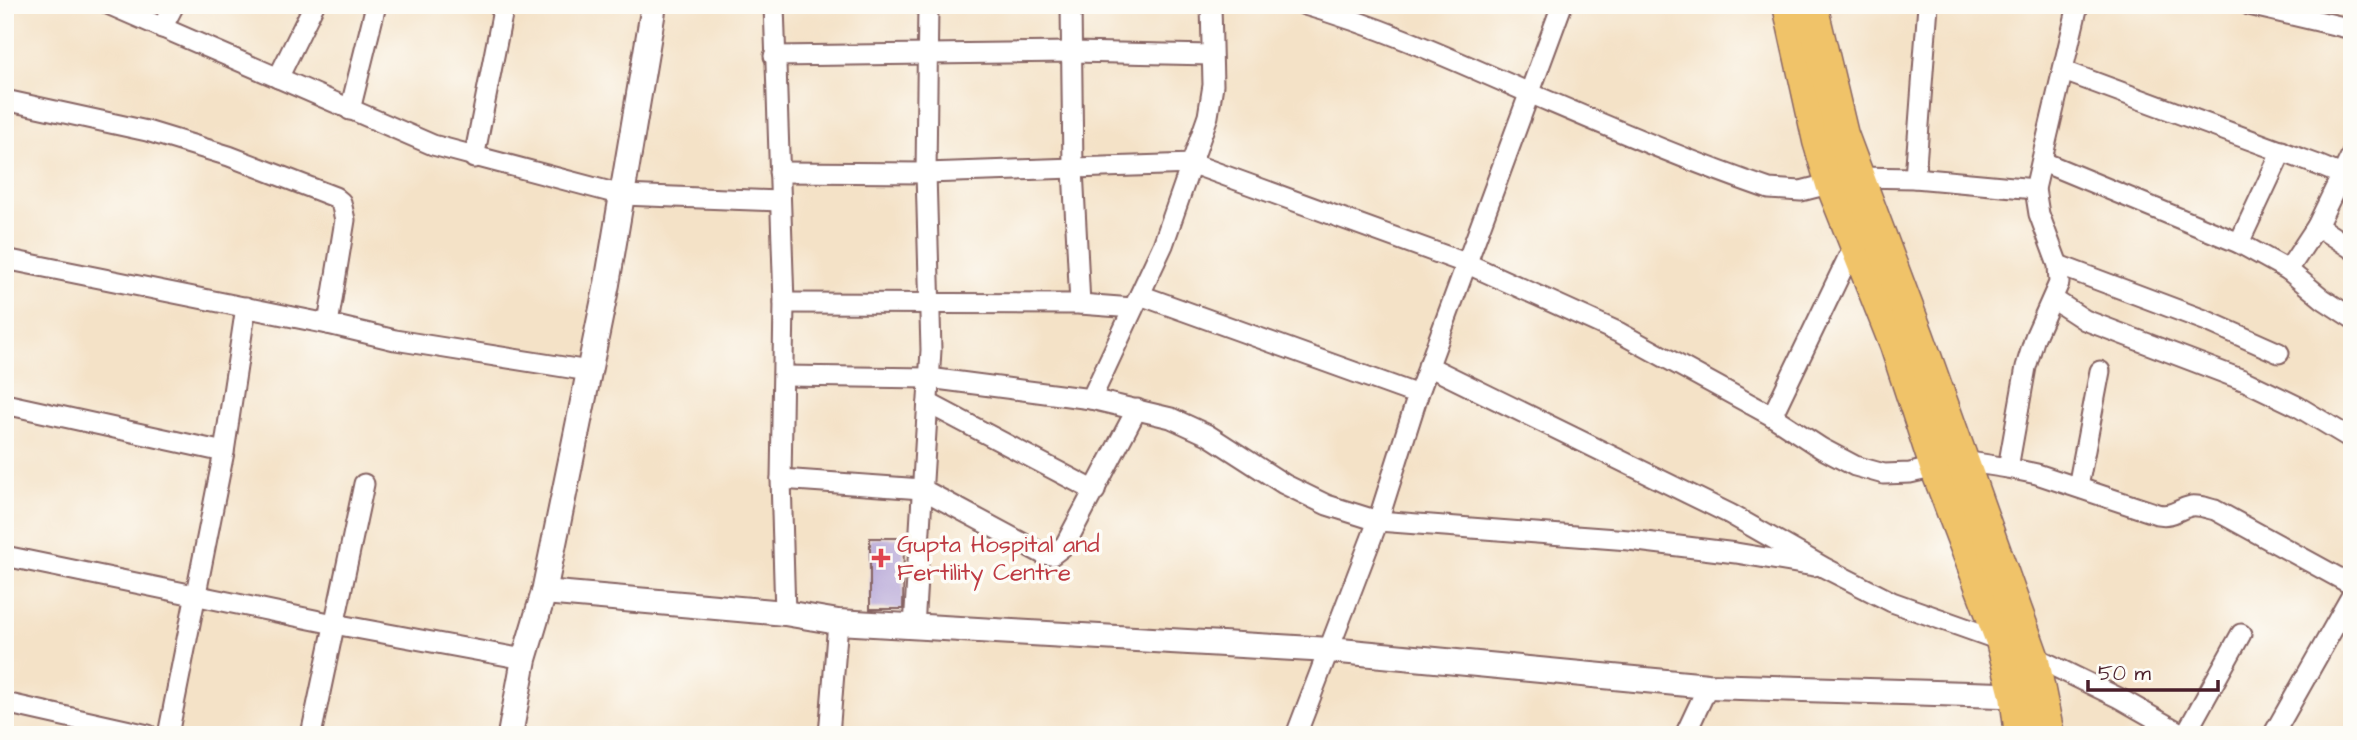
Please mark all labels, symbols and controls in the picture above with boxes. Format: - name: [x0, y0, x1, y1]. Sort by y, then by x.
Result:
- place label: Gupta Hospital and Fertility Centre: [897, 528, 1100, 591]
- marker: Gupta Hospital and Fertility Centre: [871, 548, 891, 568]
- scale bar: [2088, 649, 2217, 693]
- text: 50 m: [2098, 659, 2152, 688]

